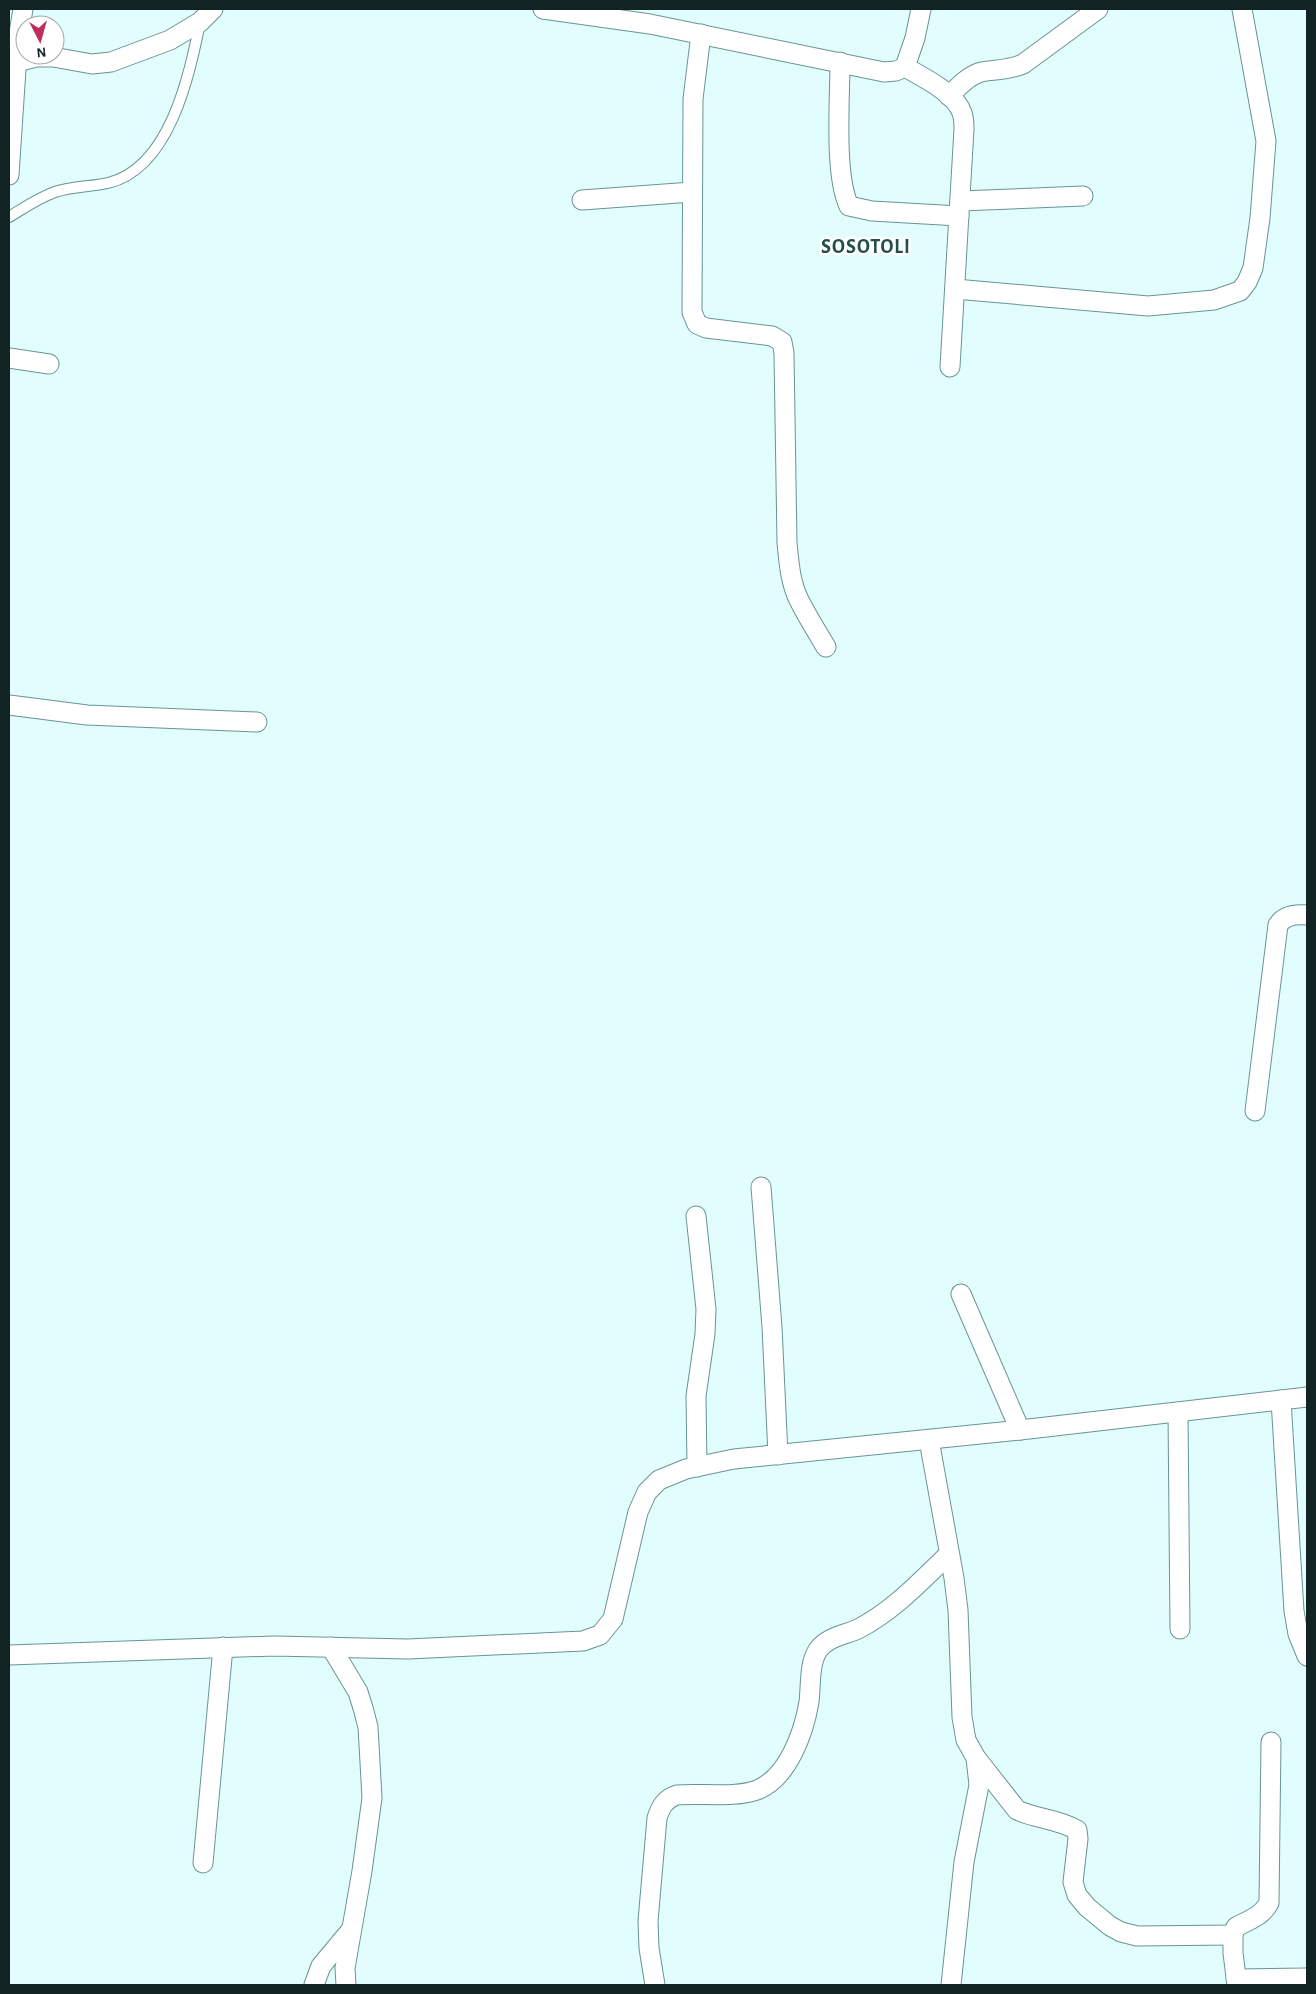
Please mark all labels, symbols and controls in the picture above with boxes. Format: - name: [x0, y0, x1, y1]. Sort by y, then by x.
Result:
- north arrow: [15, 15, 65, 65]
- text: N: [36, 44, 47, 59]
- district label: SOSOTOLI: [821, 237, 911, 257]

